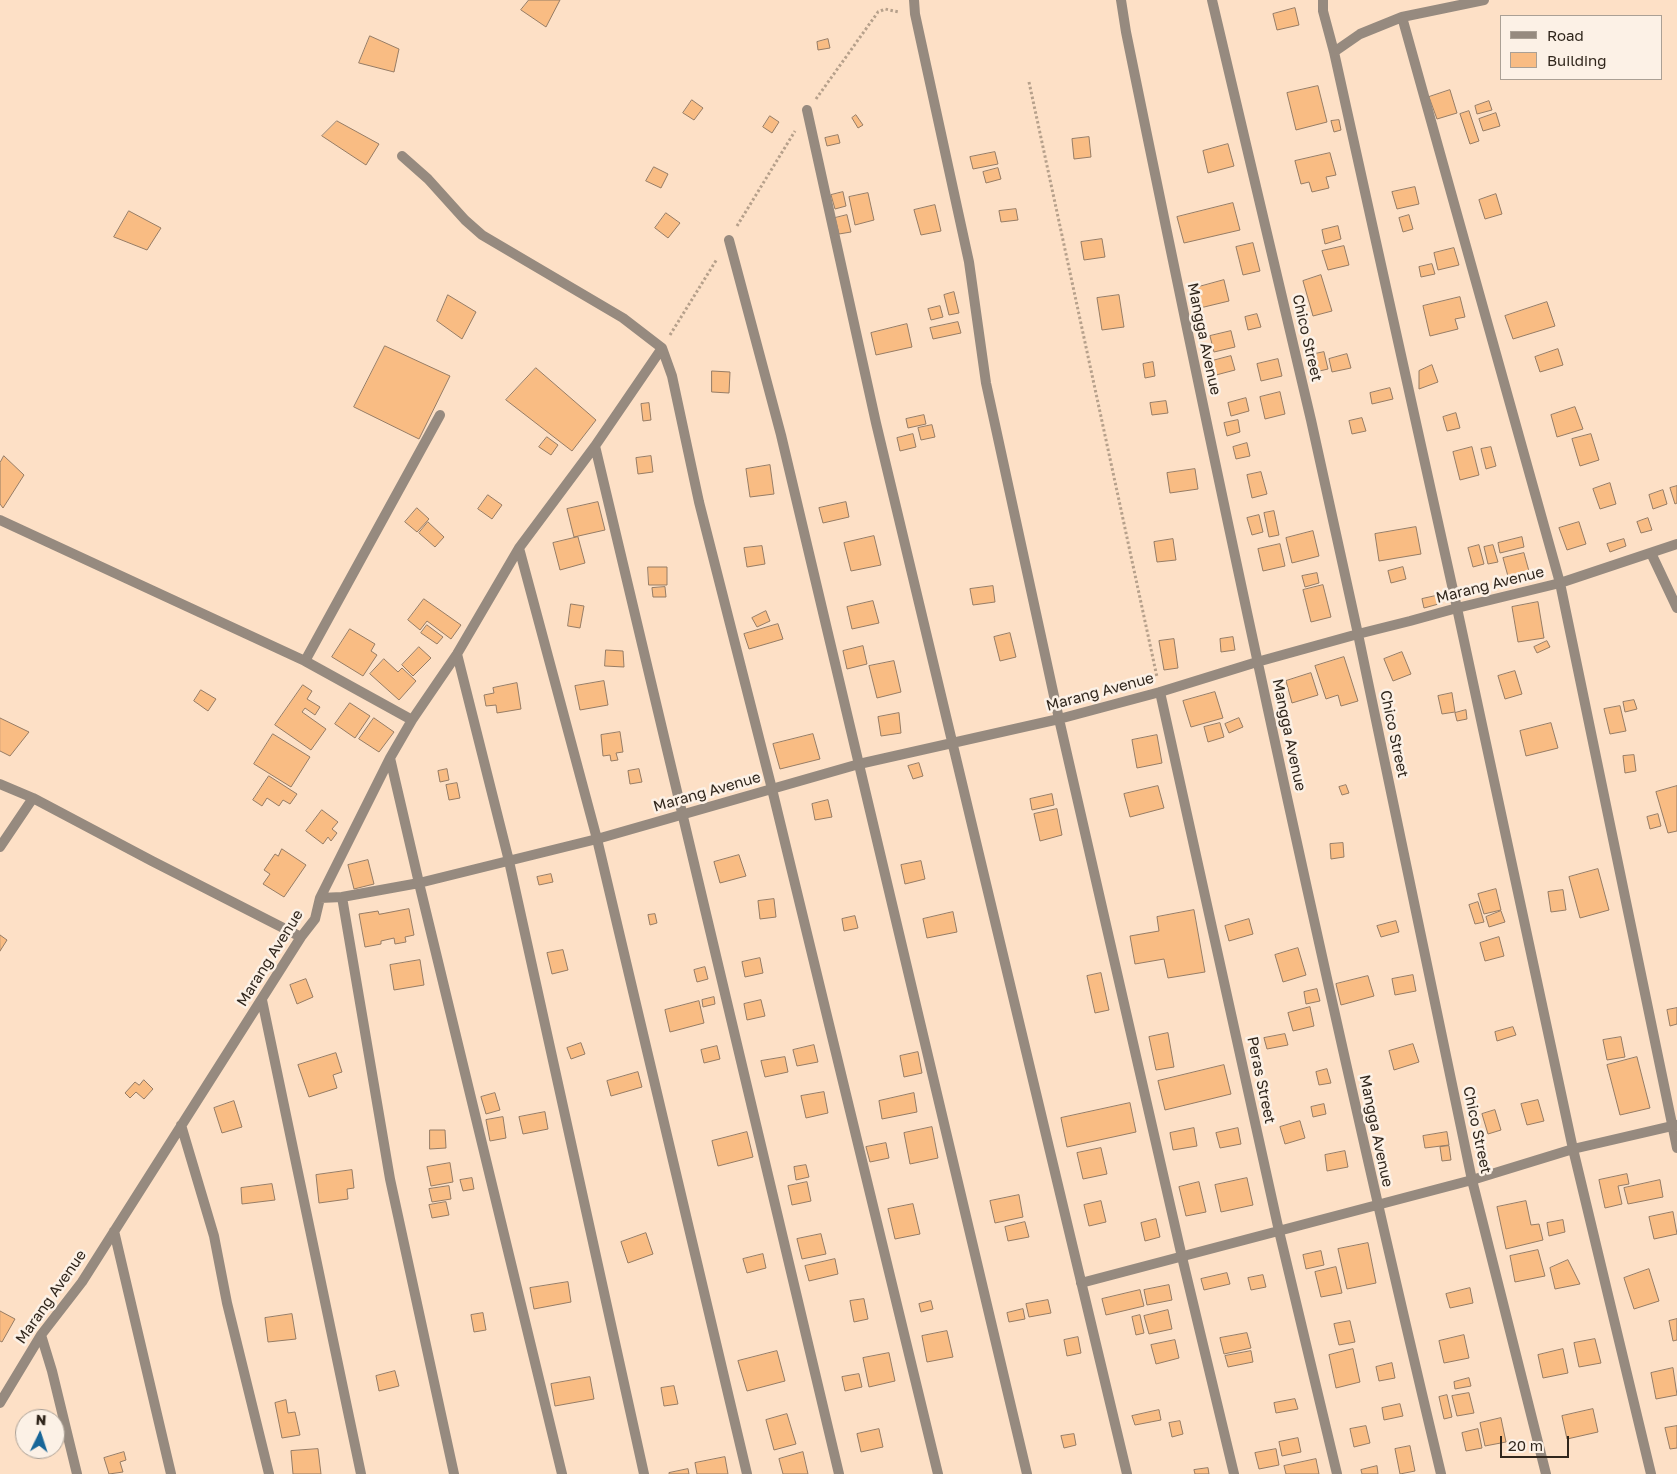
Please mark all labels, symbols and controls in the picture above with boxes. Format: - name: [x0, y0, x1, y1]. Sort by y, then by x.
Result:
- legend: [1500, 15, 1662, 80]
- text: Road: [1547, 26, 1584, 44]
- text: Building: [1547, 51, 1607, 69]
- street label: Mangga Avenue: [1183, 281, 1225, 397]
- street label: Chico Street: [1288, 293, 1326, 383]
- street label: Marang Avenue: [1434, 563, 1546, 607]
- street label: Marang Avenue: [1044, 669, 1156, 715]
- street label: Mangga Avenue: [1268, 677, 1310, 793]
- street label: Chico Street: [1376, 689, 1412, 779]
- street label: Marang Avenue: [651, 768, 763, 816]
- street label: Marang Avenue: [233, 906, 307, 1010]
- street label: Peras Street: [1243, 1035, 1279, 1125]
- street label: Mangga Avenue: [1355, 1073, 1397, 1189]
- street label: Chico Street: [1459, 1085, 1495, 1175]
- street label: Marang Avenue: [12, 1246, 90, 1348]
- north arrow: [15, 1409, 65, 1459]
- text: N: [35, 1411, 47, 1428]
- scale bar: [1502, 1426, 1571, 1458]
- text: 20 m: [1508, 1436, 1543, 1454]

